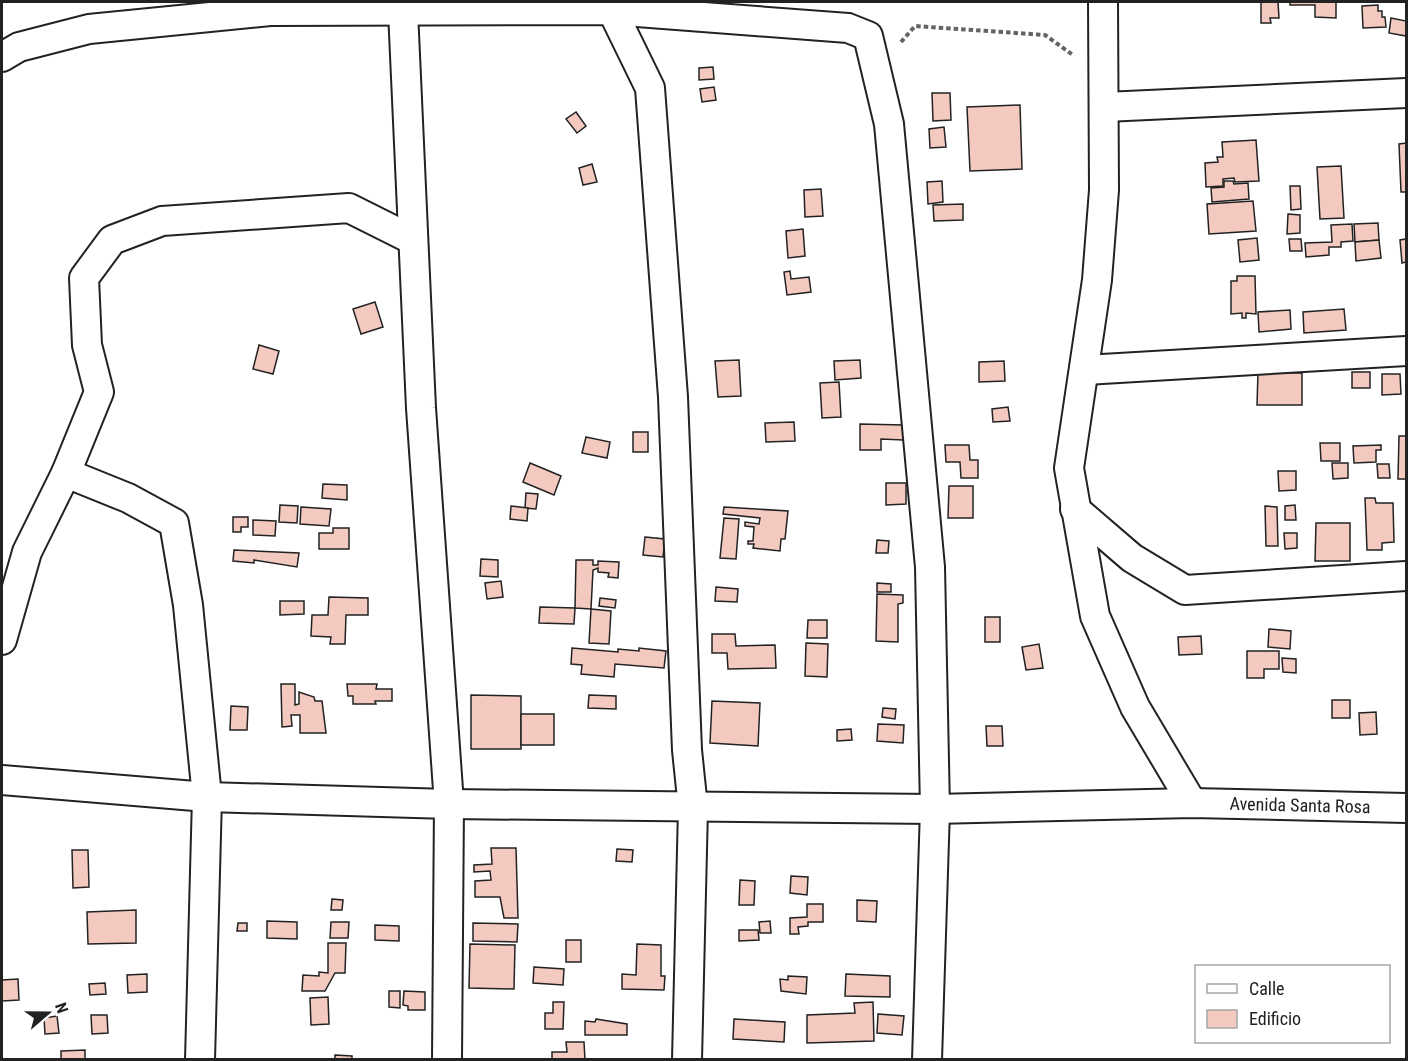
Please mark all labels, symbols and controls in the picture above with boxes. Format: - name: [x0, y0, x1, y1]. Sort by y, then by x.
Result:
- street label: Avenida Santa Rosa: [1229, 793, 1371, 817]
- legend: [1195, 965, 1390, 1043]
- text: Calle: [1249, 978, 1285, 999]
- north arrow: [18, 983, 78, 1043]
- text: N: [51, 1000, 72, 1016]
- text: Edificio: [1249, 1008, 1301, 1029]

